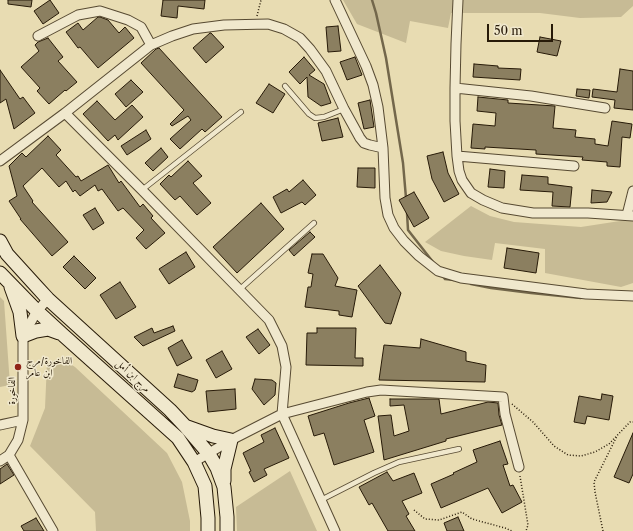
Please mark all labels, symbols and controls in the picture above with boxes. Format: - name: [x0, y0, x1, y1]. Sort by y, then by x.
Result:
- scale bar: [489, 16, 555, 42]
- text: 50 m: [494, 23, 523, 38]
- place label: الفاخورة/مرج ابن عامر: [26, 355, 72, 378]
- street label: مرج ابن أمل: [113, 357, 153, 395]
- marker: الفاخورة/مرج ابن عامر: [13, 362, 23, 372]
- street label: الفاخورة: [6, 377, 18, 405]

